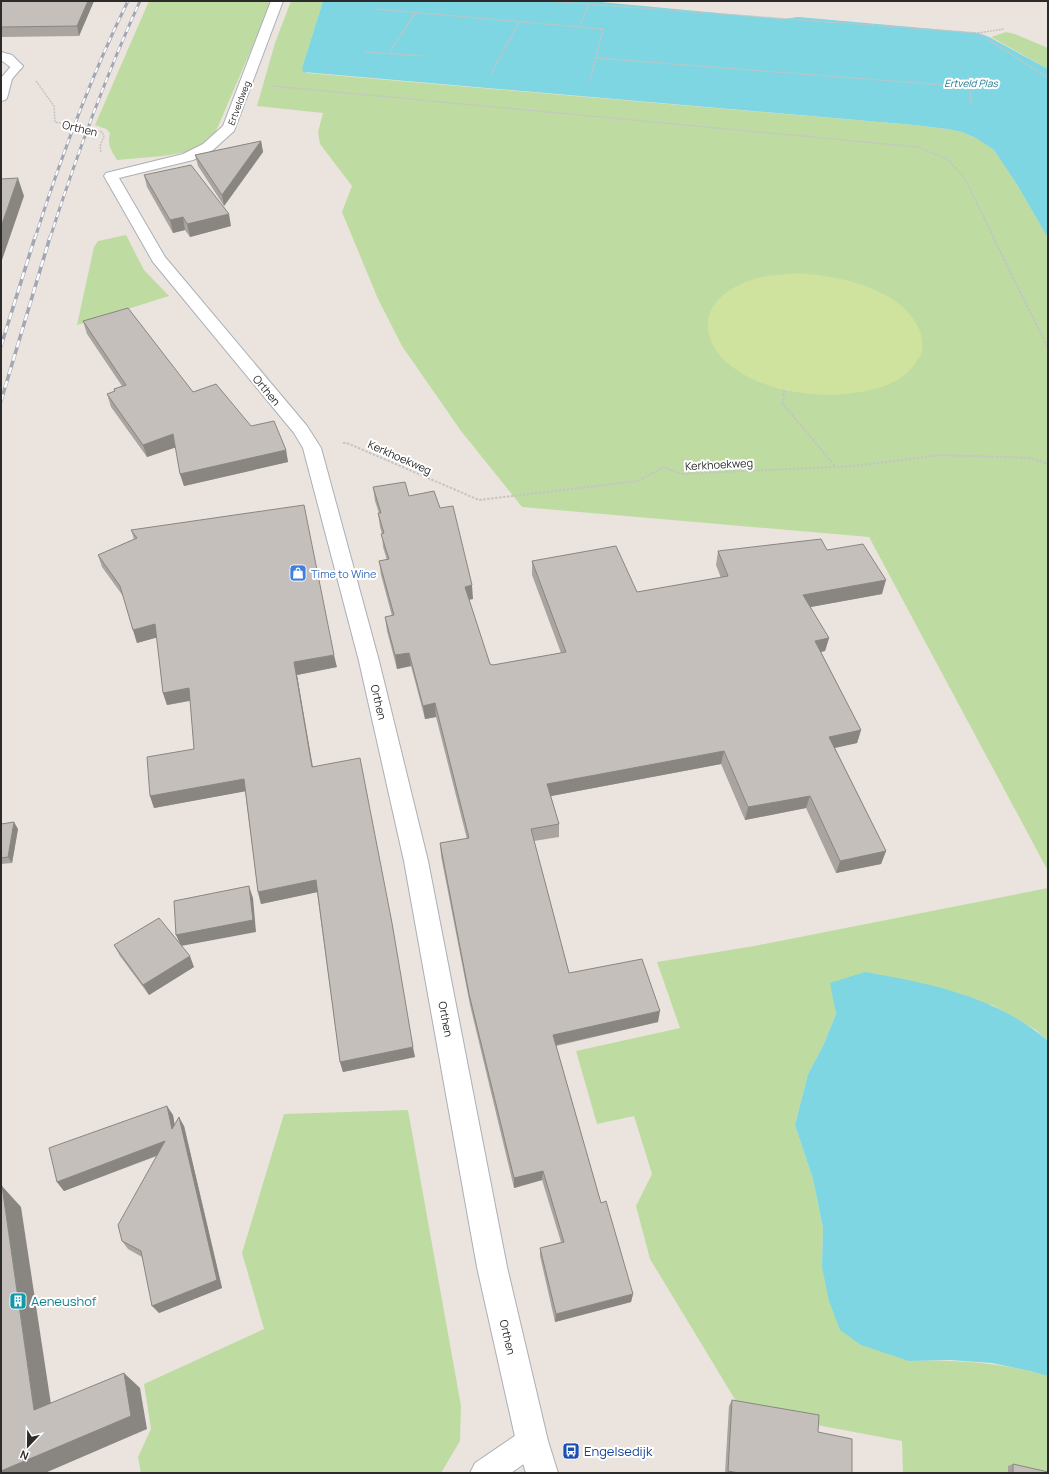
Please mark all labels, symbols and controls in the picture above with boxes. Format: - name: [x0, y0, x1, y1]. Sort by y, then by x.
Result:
- water label: Ertveld Plas: [944, 76, 998, 90]
- street label: Ertveldweg: [225, 79, 253, 127]
- street label: Orthen: [61, 117, 99, 139]
- street label: Orthen: [250, 372, 284, 408]
- street label: Kerkhoekweg: [366, 436, 434, 478]
- street label: Kerkhoekweg: [685, 455, 753, 473]
- shop icon: Time to Wine: [288, 563, 308, 583]
- place label: Time to Wine: [311, 566, 377, 581]
- street label: Orthen: [368, 683, 390, 721]
- street label: Orthen: [435, 1000, 457, 1038]
- building icon: Aeneushof: [8, 1291, 28, 1311]
- place label: Aeneushof: [31, 1292, 97, 1310]
- street label: Orthen: [497, 1318, 519, 1356]
- north arrow: [8, 1426, 48, 1466]
- bus stop icon: Engelsedijk: [561, 1441, 581, 1461]
- place label: Engelsedijk: [584, 1442, 653, 1460]
- text: N: [18, 1447, 31, 1464]

